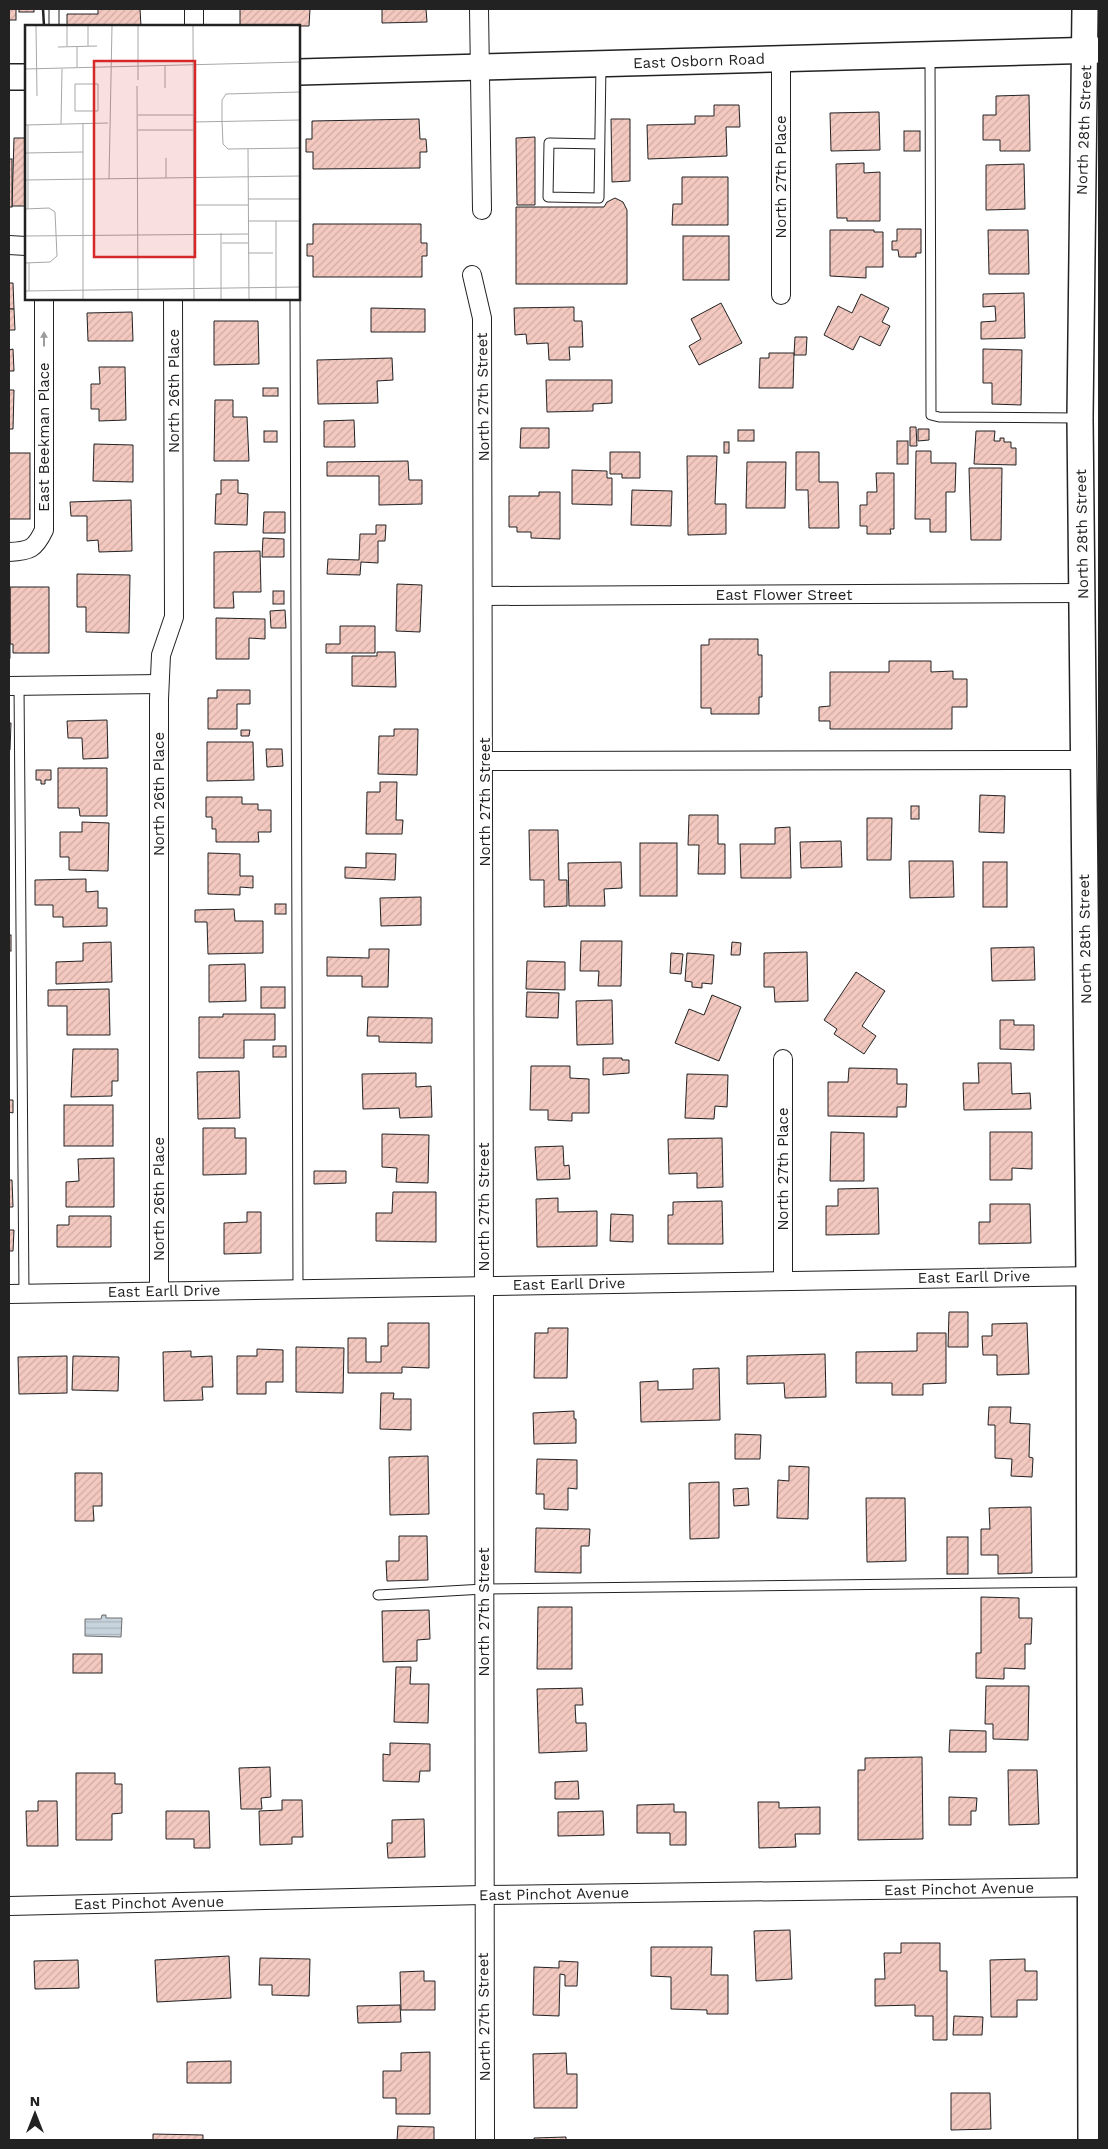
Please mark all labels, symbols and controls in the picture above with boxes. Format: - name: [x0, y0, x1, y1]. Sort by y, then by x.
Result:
- inset map: [25, 25, 300, 300]
- street label: East Osborn Road: [633, 50, 765, 72]
- street label: North 28th Street: [1073, 64, 1095, 195]
- street label: North 27th Place: [772, 115, 790, 239]
- street label: North 26th Place: [165, 329, 183, 453]
- one-way arrow: [40, 330, 48, 346]
- street label: North 27th Street: [473, 332, 493, 462]
- street label: East Beekman Place: [35, 362, 53, 512]
- street label: North 28th Street: [1072, 468, 1092, 599]
- street label: East Flower Street: [716, 586, 853, 604]
- street label: North 26th Place: [150, 732, 168, 856]
- street label: North 27th Street: [476, 737, 494, 866]
- street label: North 28th Street: [1075, 873, 1095, 1004]
- street label: North 27th Place: [774, 1107, 792, 1231]
- street label: North 26th Place: [150, 1137, 168, 1261]
- street label: North 27th Street: [475, 1142, 493, 1271]
- street label: East Earll Drive: [918, 1267, 1030, 1287]
- street label: East Earll Drive: [513, 1274, 625, 1294]
- street label: East Earll Drive: [108, 1281, 220, 1301]
- street label: North 27th Street: [475, 1547, 493, 1676]
- street label: East Pinchot Avenue: [884, 1879, 1034, 1899]
- street label: East Pinchot Avenue: [479, 1884, 629, 1904]
- street label: East Pinchot Avenue: [74, 1893, 224, 1913]
- street label: North 27th Street: [474, 1952, 494, 2082]
- north arrow: [10, 2089, 60, 2139]
- text: N: [30, 2093, 40, 2109]

